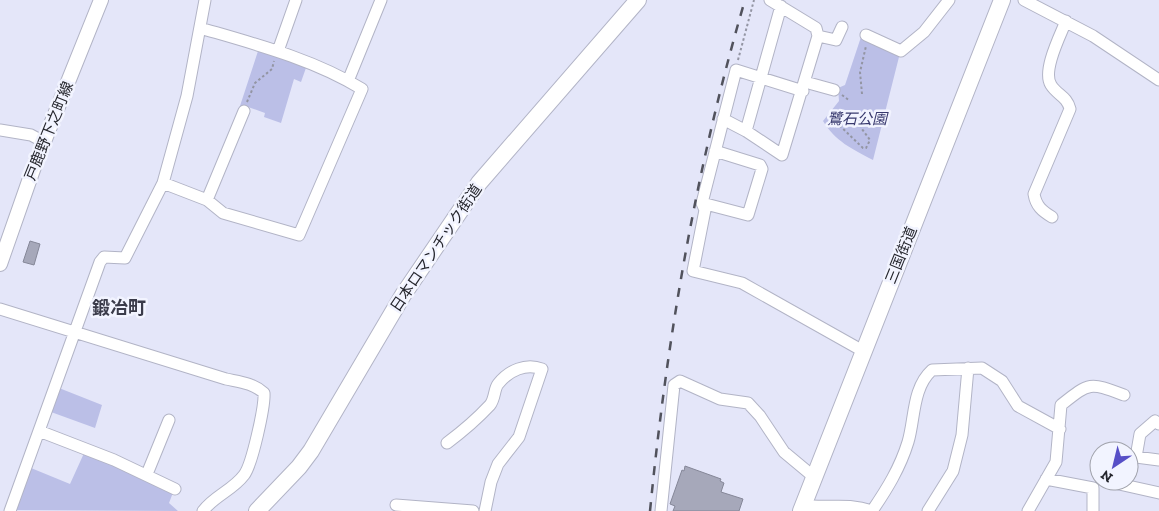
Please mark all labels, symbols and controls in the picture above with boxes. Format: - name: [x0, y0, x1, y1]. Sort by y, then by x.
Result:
- street label: 戸鹿野下之町線: [21, 79, 77, 183]
- park label: 鷺石公園: [827, 110, 889, 128]
- street label: 日本ロマンチック街道: [387, 181, 485, 315]
- street label: 三国街道: [881, 224, 921, 286]
- district label: 鍛冶町: [92, 297, 146, 319]
- north arrow: [1089, 441, 1139, 491]
- text: N: [1097, 466, 1116, 486]

